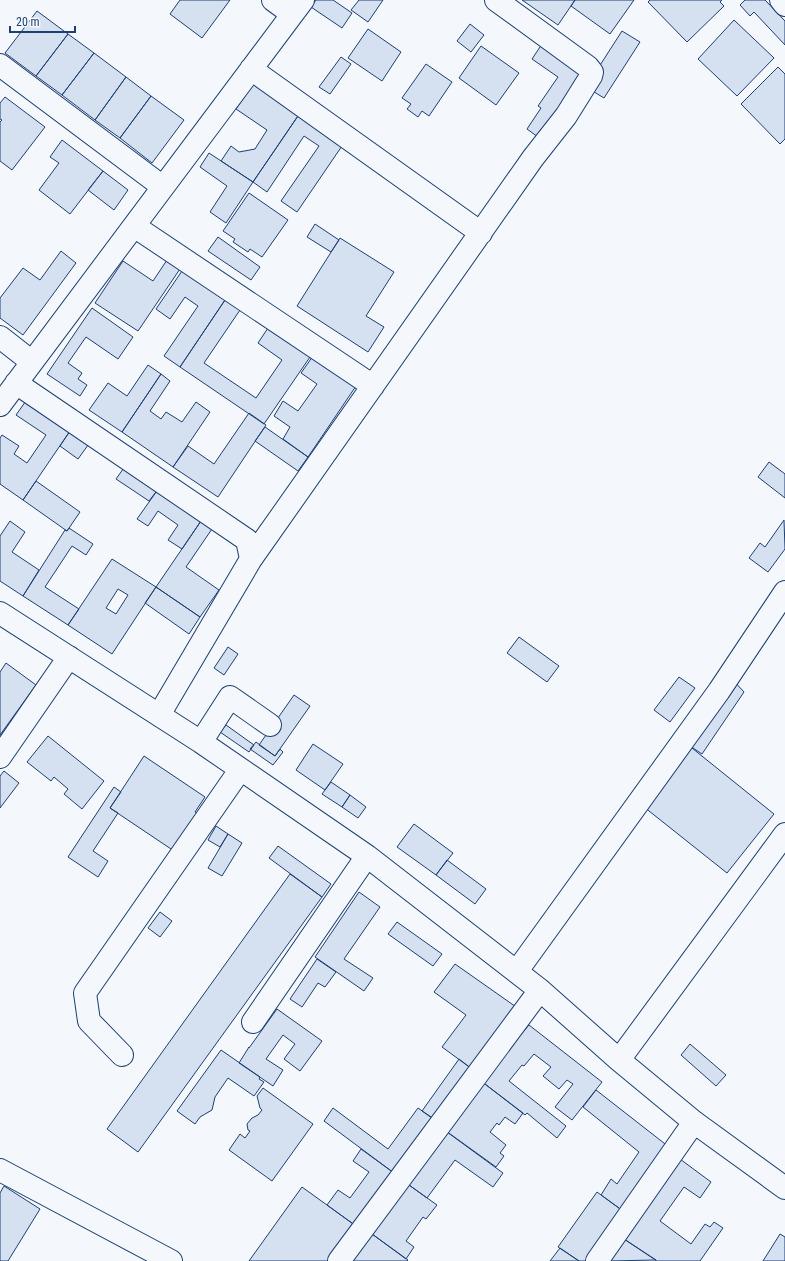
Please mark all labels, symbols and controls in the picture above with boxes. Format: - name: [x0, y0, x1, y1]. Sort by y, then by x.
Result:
- scale bar: [10, 8, 75, 34]
- text: 20 m: [16, 15, 40, 29]

